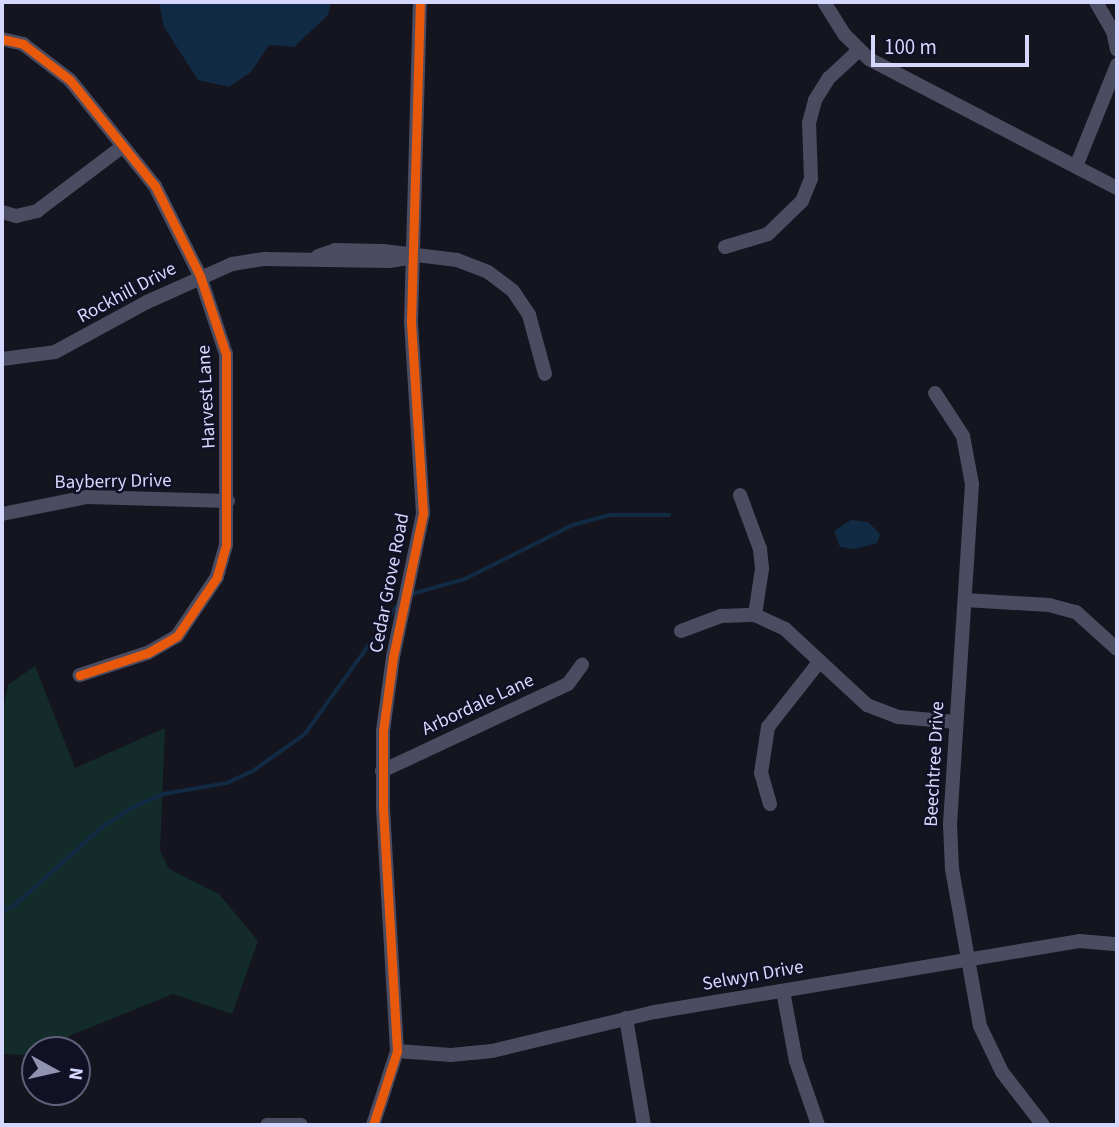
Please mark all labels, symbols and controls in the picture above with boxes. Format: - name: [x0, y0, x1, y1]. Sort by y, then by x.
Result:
- scale bar: [874, 21, 1032, 65]
- text: 100 m: [884, 32, 937, 62]
- street label: Rockhill Drive: [74, 257, 180, 329]
- street label: Harvest Lane: [193, 345, 221, 449]
- street label: Bayberry Drive: [54, 470, 172, 494]
- street label: Cedar Grove Road: [365, 511, 415, 655]
- street label: Arbordale Lane: [418, 669, 538, 741]
- street label: Beechtree Drive: [920, 701, 950, 827]
- street label: Selwyn Drive: [701, 956, 805, 996]
- north arrow: [21, 1036, 91, 1106]
- text: N: [61, 1066, 90, 1082]

